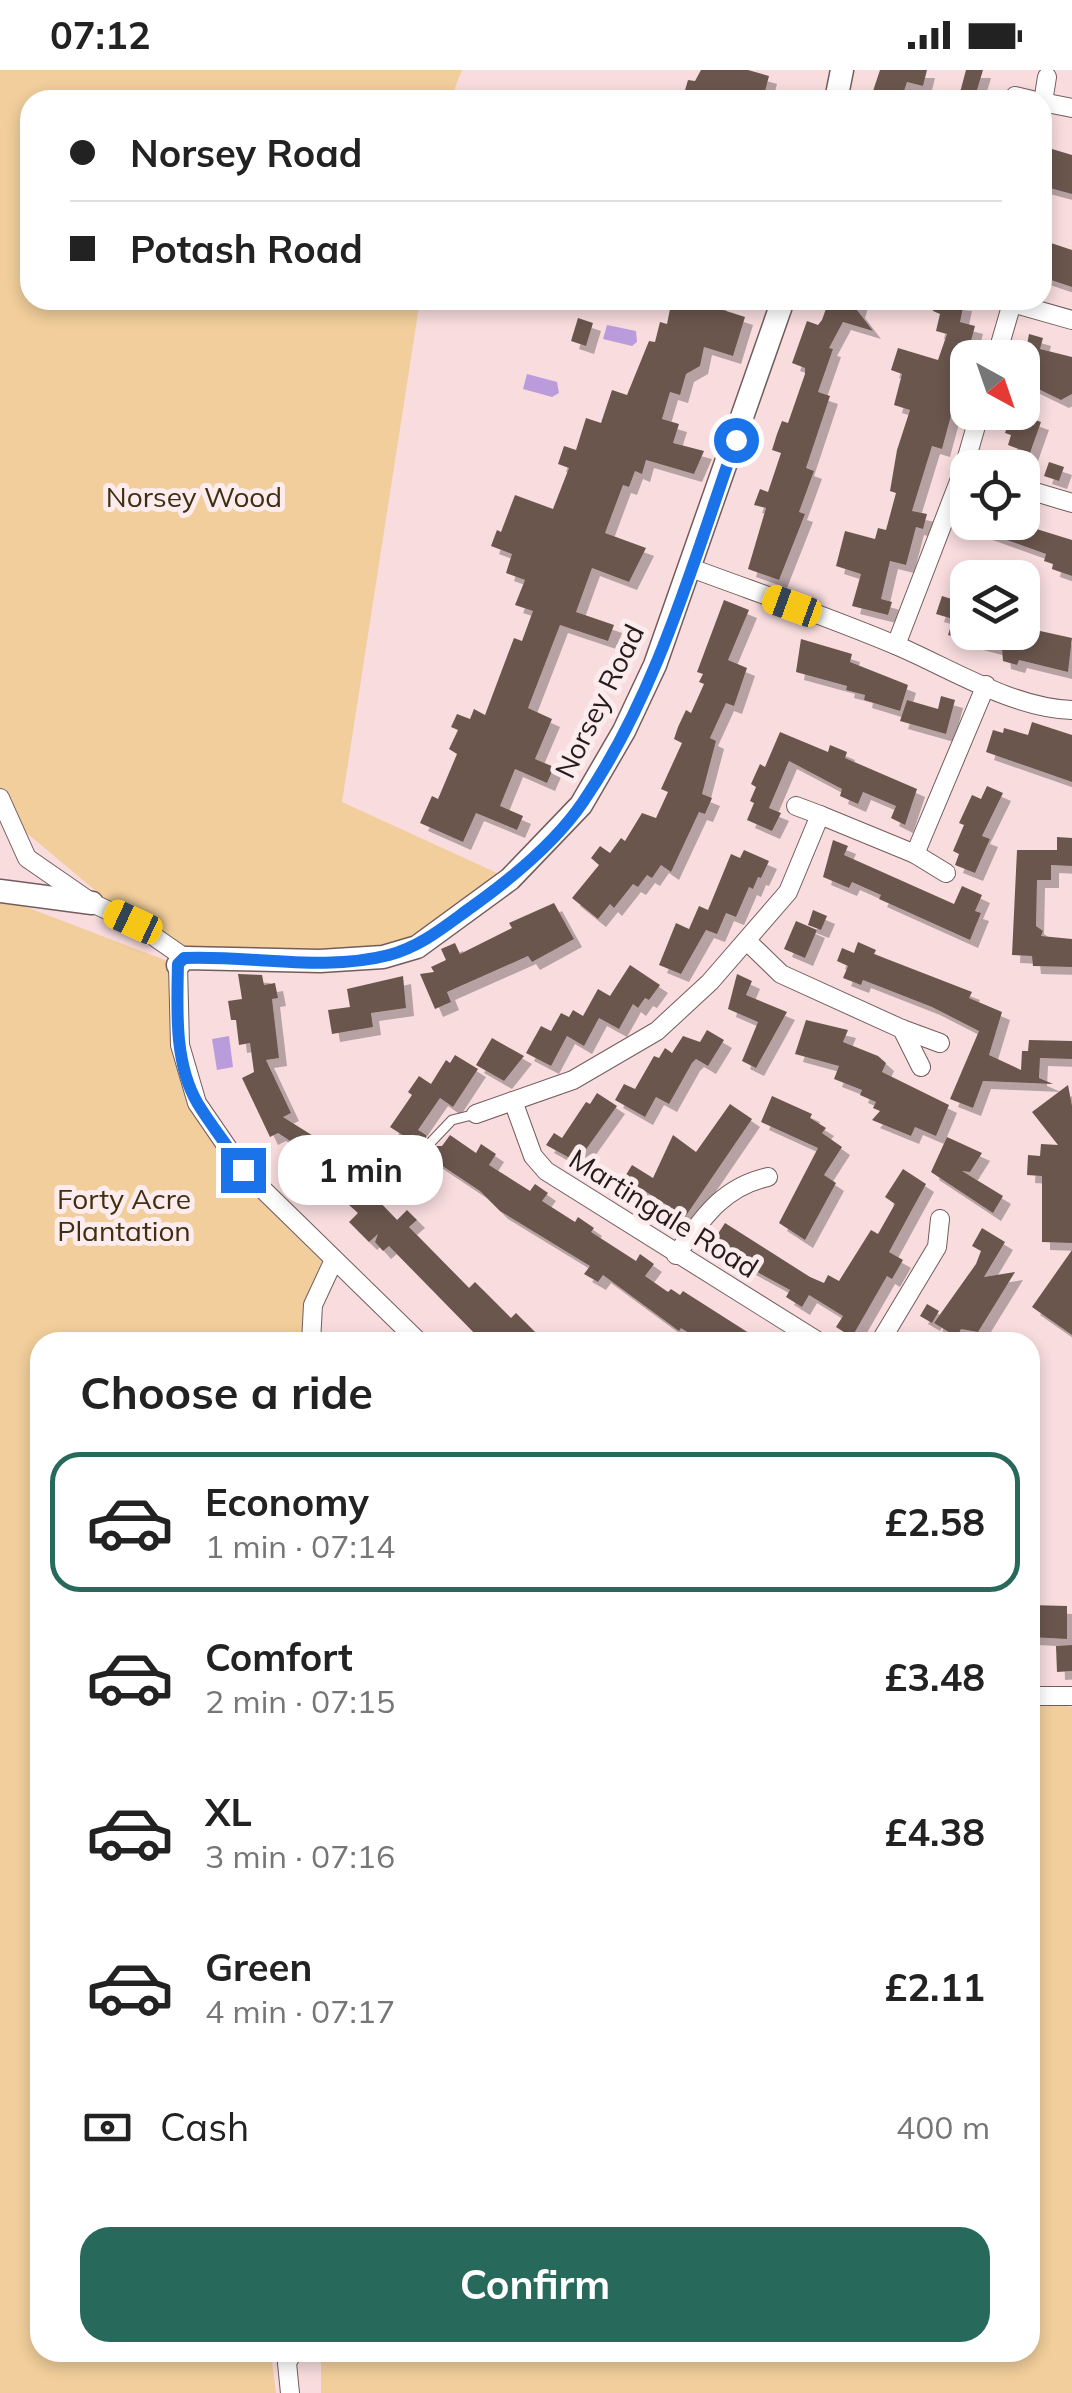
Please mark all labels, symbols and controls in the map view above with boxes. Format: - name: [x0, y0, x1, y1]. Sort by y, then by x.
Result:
- text: 07:12: [50, 11, 151, 59]
- text: Norsey Road: [130, 129, 362, 177]
- text: Potash Road: [130, 225, 363, 273]
- north arrow: [950, 340, 1040, 430]
- map controls: [950, 340, 1040, 650]
- route start: [714, 418, 759, 463]
- button: locate: [950, 450, 1040, 540]
- park label: Norsey Wood: [106, 479, 282, 514]
- button: layers: [950, 560, 1040, 650]
- car: [759, 582, 825, 630]
- street label: Norsey Road: [547, 618, 651, 784]
- car: [99, 896, 167, 948]
- callout: 1 min: [278, 1135, 443, 1205]
- street label: Martingale Road: [563, 1141, 765, 1285]
- route end: [221, 1148, 266, 1193]
- text: 1 min: [318, 1150, 403, 1190]
- park label: Forty Acre Plantation: [57, 1181, 191, 1248]
- text: Choose a ride: [80, 1364, 373, 1420]
- icon: car: [85, 1477, 175, 1567]
- text: Economy: [205, 1478, 369, 1526]
- text: £2.58: [884, 1498, 985, 1546]
- text: 1 min · 07:14: [205, 1526, 395, 1566]
- icon: car: [85, 1632, 175, 1722]
- text: Comfort: [205, 1633, 353, 1681]
- text: £3.48: [884, 1653, 985, 1701]
- text: 2 min · 07:15: [205, 1681, 395, 1721]
- icon: car: [85, 1787, 175, 1877]
- text: XL: [205, 1788, 252, 1836]
- text: £4.38: [884, 1808, 985, 1856]
- text: 3 min · 07:16: [205, 1836, 395, 1876]
- icon: car: [85, 1942, 175, 2032]
- text: Green: [205, 1943, 312, 1991]
- text: £2.11: [884, 1963, 985, 2011]
- text: 4 min · 07:17: [205, 1991, 395, 2031]
- icon: cash: [80, 2100, 135, 2155]
- text: Cash: [160, 2103, 249, 2151]
- text: 400 m: [896, 2107, 990, 2147]
- button: Confirm: [80, 2227, 990, 2342]

